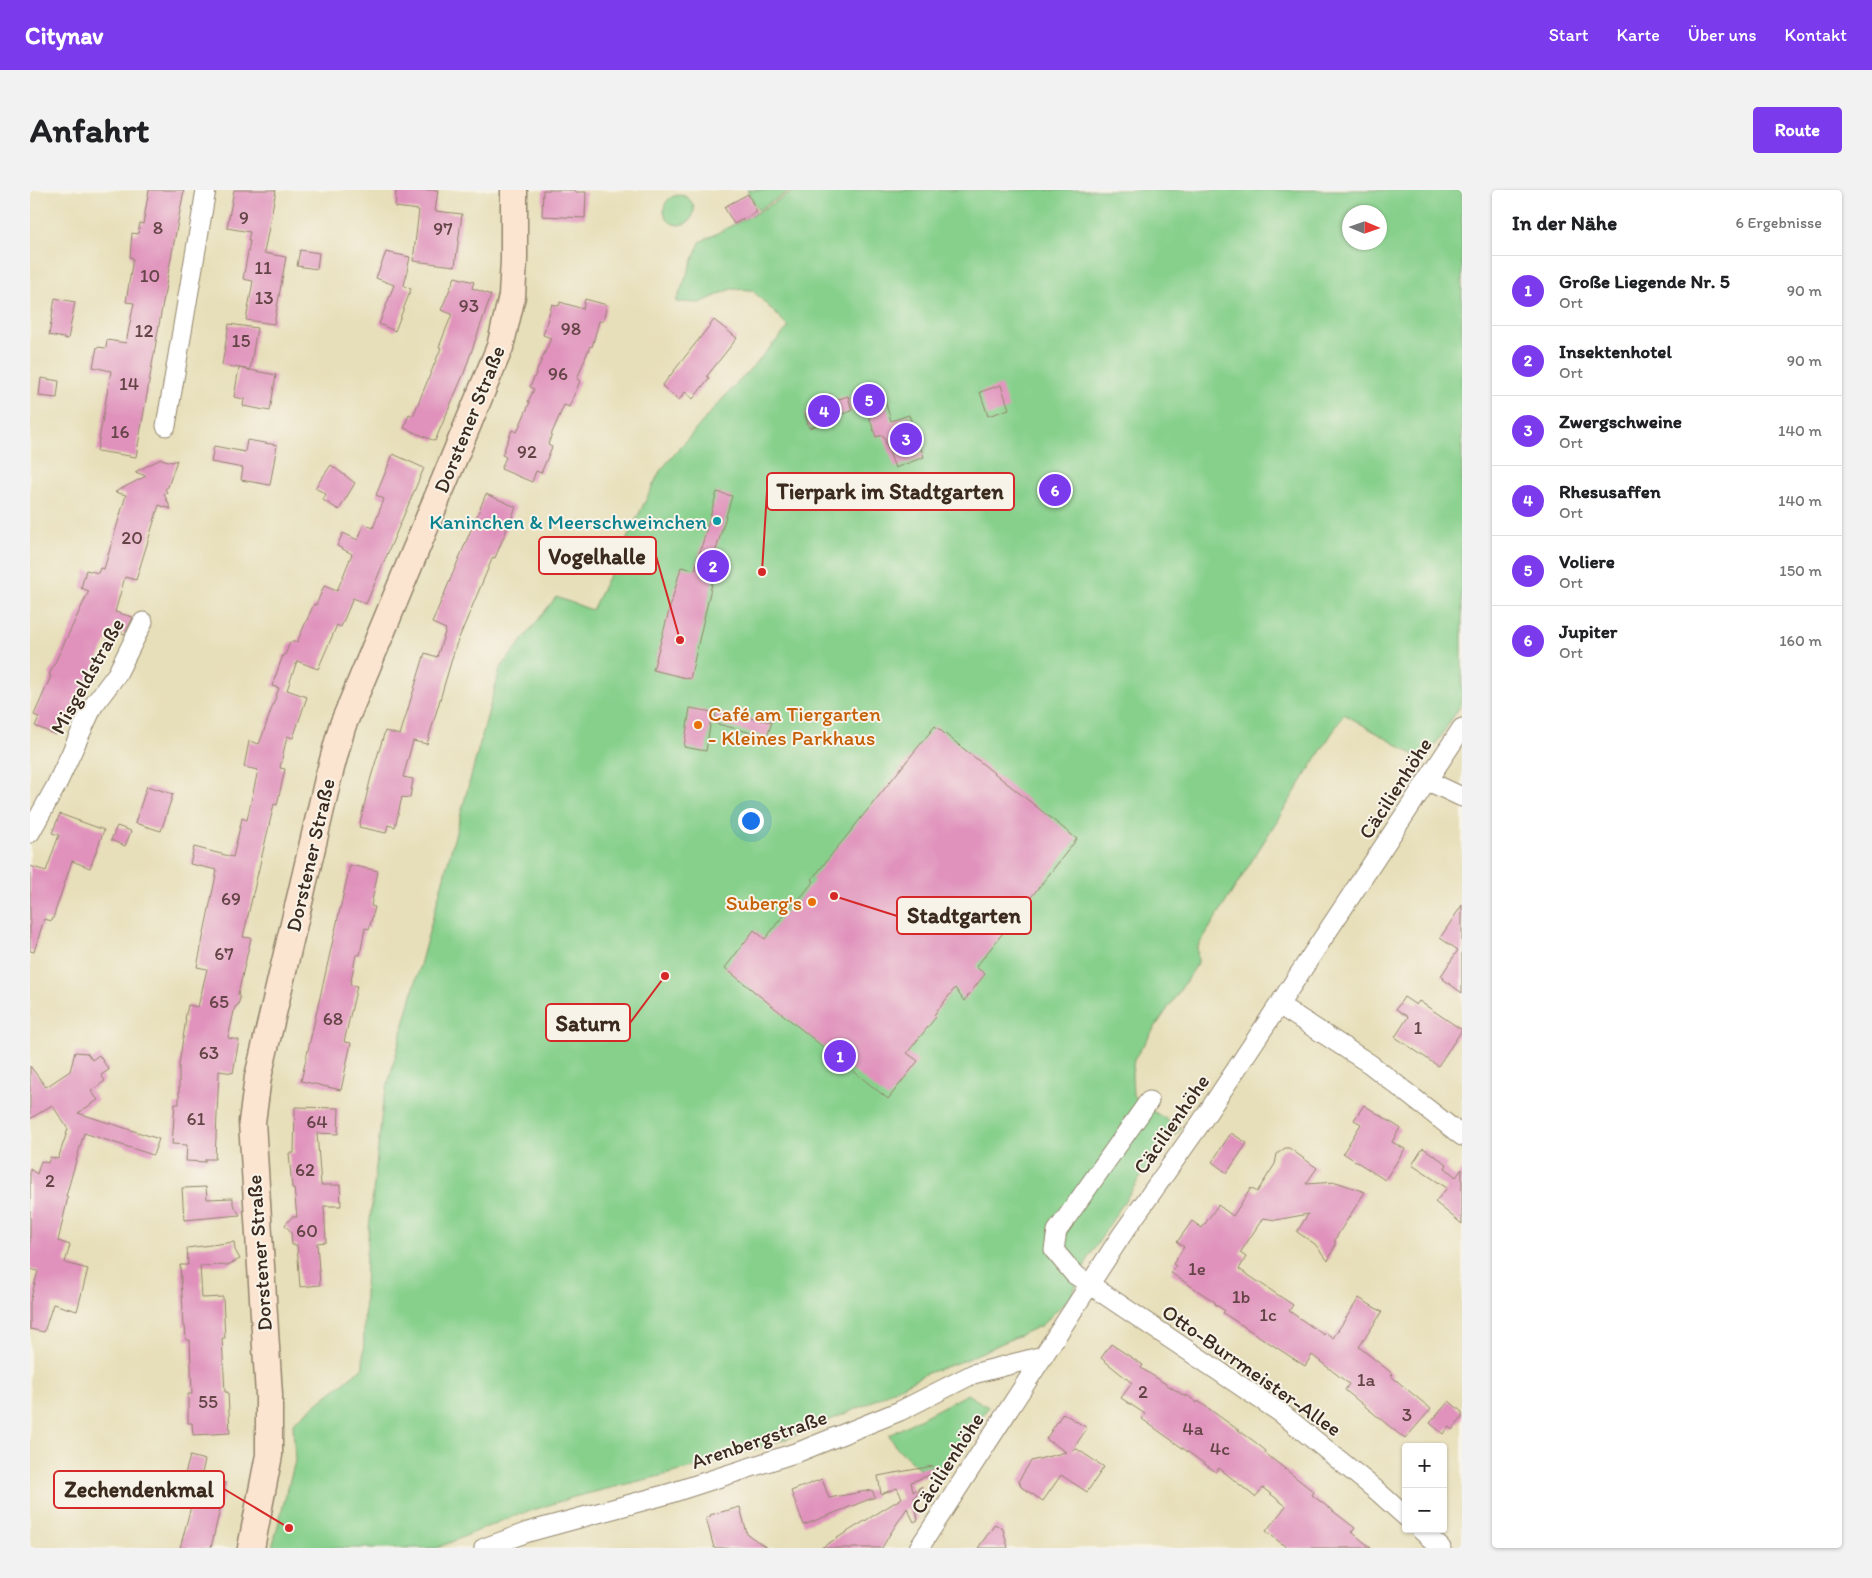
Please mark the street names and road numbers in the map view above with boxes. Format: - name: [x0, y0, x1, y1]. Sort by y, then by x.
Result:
- street label: Dorstener Straße: [428, 342, 510, 496]
- street label: Misgeldstraße: [45, 614, 129, 738]
- street label: Cäcilienhöhe: [1353, 733, 1437, 843]
- street label: Dorstener Straße: [280, 776, 340, 934]
- street label: Cäcilienhöhe: [1128, 1069, 1214, 1179]
- street label: Dorstener Straße: [241, 1174, 277, 1332]
- street label: Otto-Burrmeister-Allee: [1158, 1299, 1346, 1441]
- street label: Arenbergstraße: [688, 1404, 830, 1474]
- street label: Cäcilienhöhe: [905, 1408, 989, 1518]

